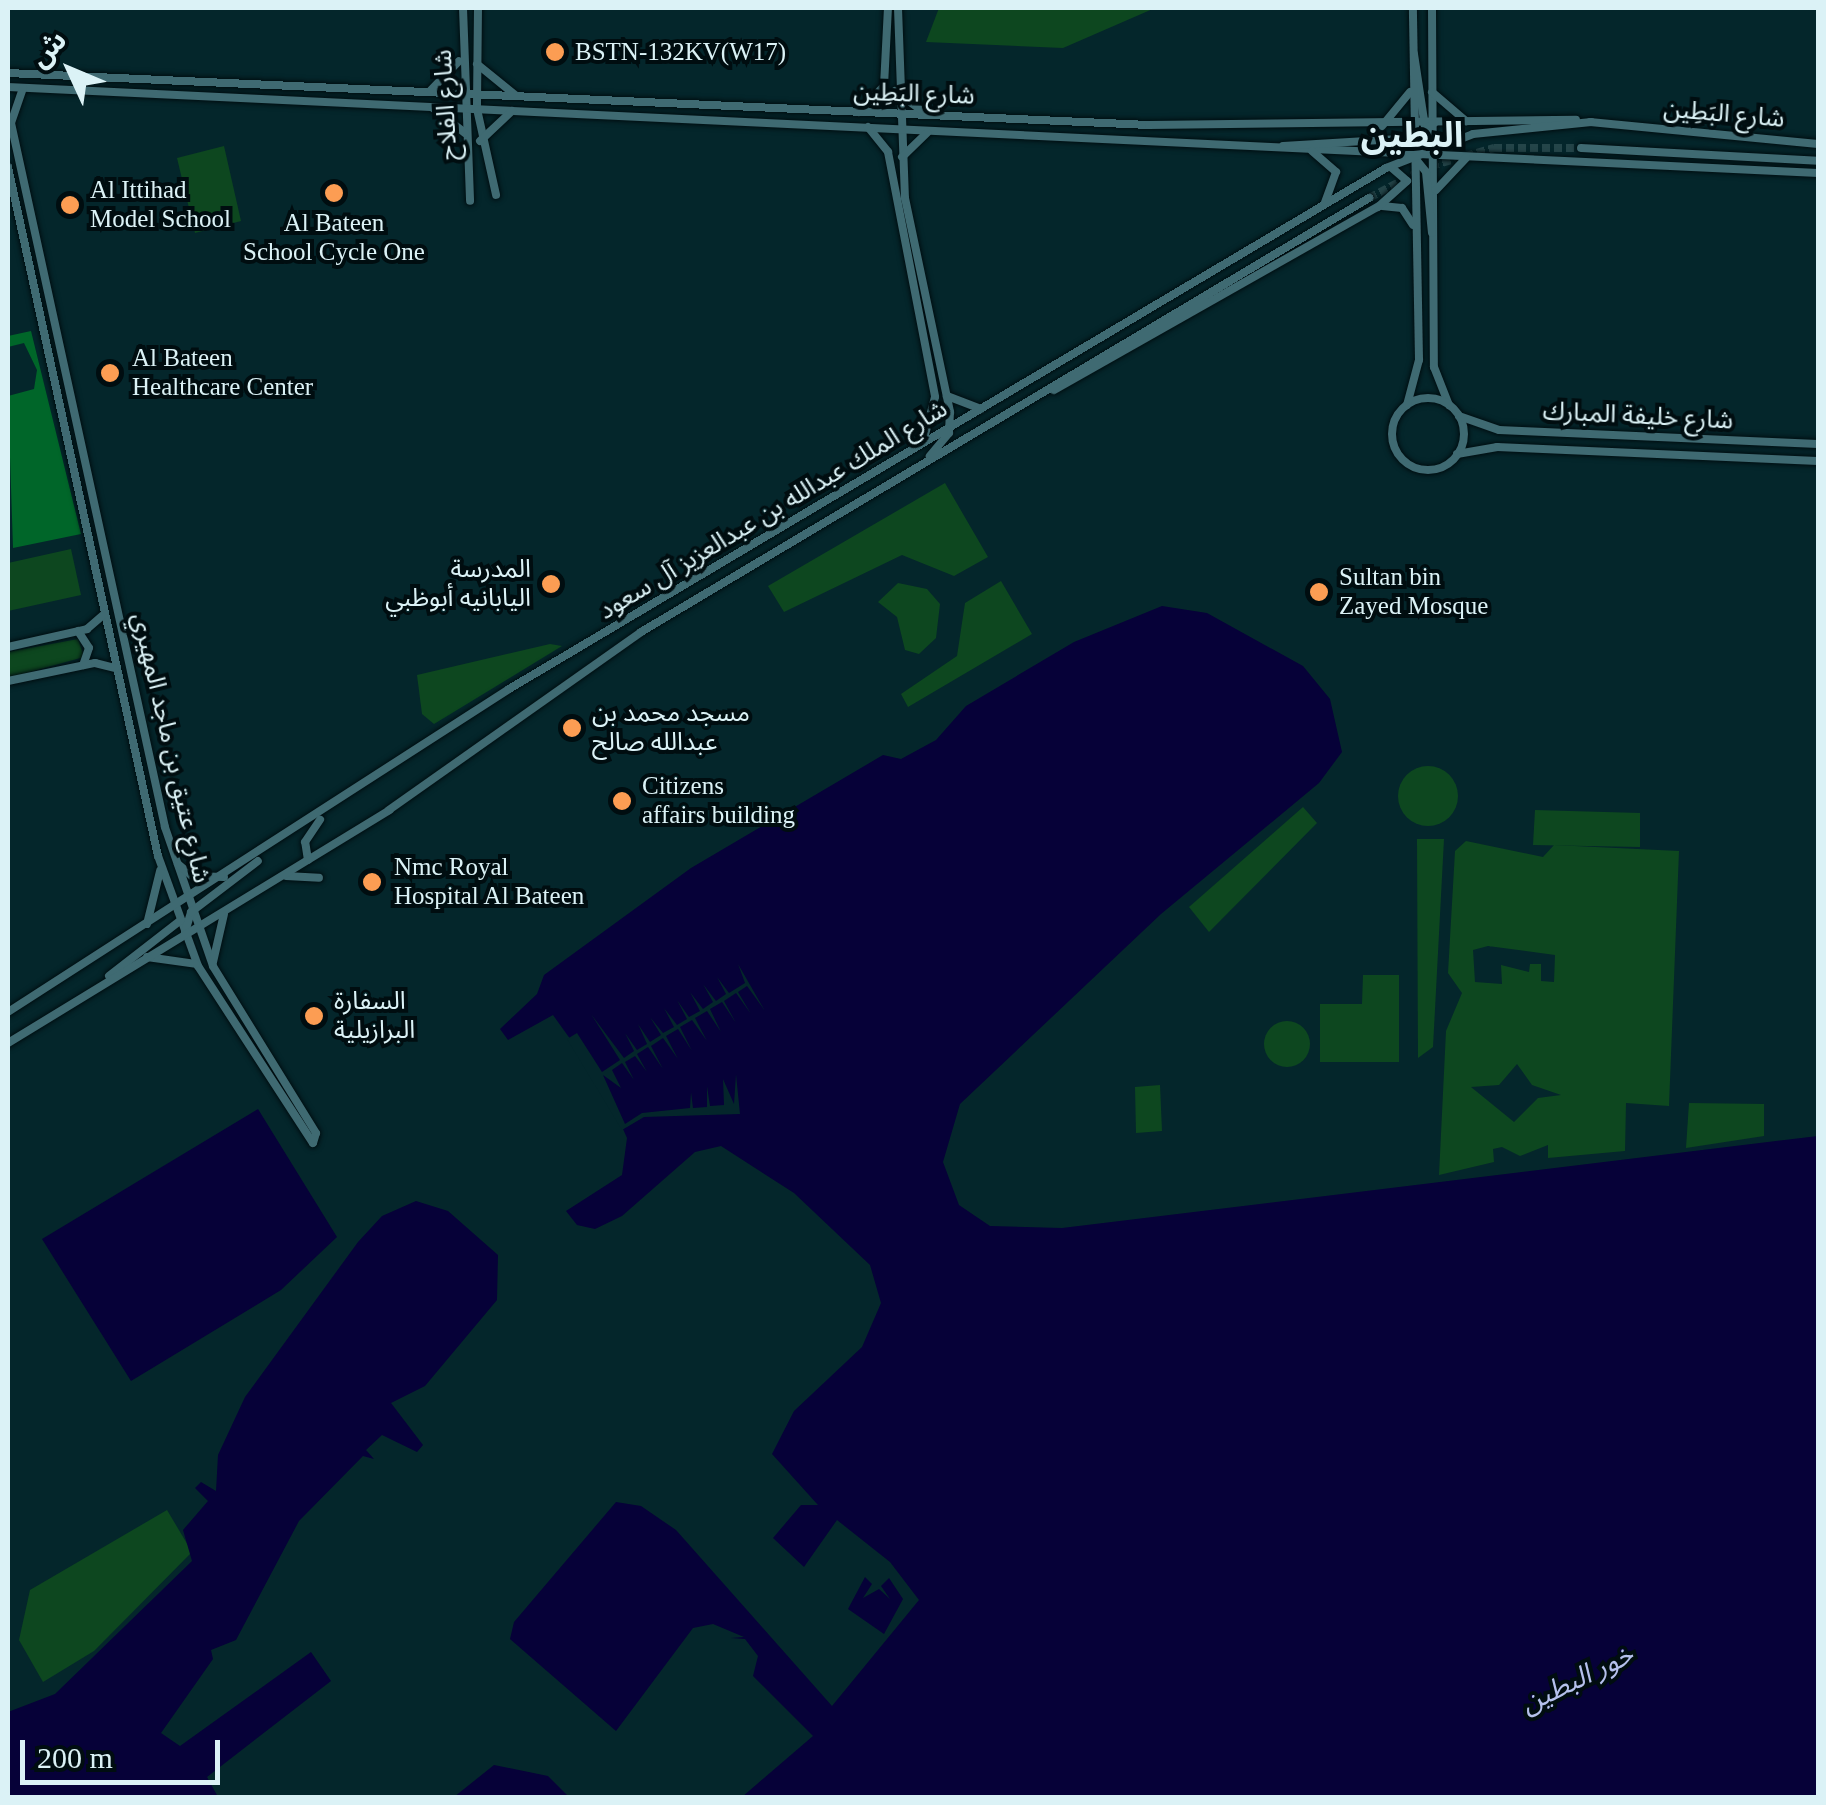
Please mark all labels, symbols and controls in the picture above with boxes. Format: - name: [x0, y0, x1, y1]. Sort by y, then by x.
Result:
- north arrow: [20, 20, 120, 120]
- text: ش: [24, 24, 73, 73]
- place label: BSTN-132KV(W17): [575, 37, 786, 67]
- marker: BSTN-132KV(W17): [544, 41, 566, 63]
- street label: شارع الفلاح: [428, 49, 464, 161]
- street label: شارع البَطِين: [853, 77, 975, 111]
- street label: شارع البَطِين: [1662, 94, 1786, 134]
- district label: البطين: [1361, 115, 1463, 157]
- place label: Al Ittihad Model School: [90, 176, 231, 235]
- marker: Al Bateen School Cycle One: [323, 182, 345, 204]
- marker: Al Ittihad Model School: [59, 194, 81, 216]
- place label: Al Bateen School Cycle One: [243, 209, 425, 268]
- place label: Al Bateen Healthcare Center: [132, 344, 313, 403]
- marker: Al Bateen Healthcare Center: [97, 360, 123, 386]
- street label: شارع الملك عبدالله بن عبدالعزيز آل سعود: [593, 394, 953, 626]
- street label: شارع خليفة المبارك: [1542, 396, 1734, 436]
- place label: المدرسة اليابانيه أبوظبي: [385, 555, 531, 614]
- place label: Sultan bin Zayed Mosque: [1339, 563, 1488, 622]
- marker: المدرسة اليابانيه أبوظبي: [540, 573, 562, 595]
- marker: Sultan bin Zayed Mosque: [1308, 581, 1330, 603]
- street label: شارع عتيق بن ماجد المهيري: [125, 610, 217, 886]
- place label: مسجد محمد بن عبدالله صالح: [592, 699, 750, 758]
- marker: مسجد محمد بن عبدالله صالح: [561, 717, 583, 739]
- place label: Citizens affairs building: [642, 772, 795, 831]
- marker: Citizens affairs building: [611, 790, 633, 812]
- place label: Nmc Royal Hospital Al Bateen: [394, 853, 586, 912]
- marker: Nmc Royal Hospital Al Bateen: [359, 869, 385, 895]
- place label: السفارة البرازيلية: [334, 987, 415, 1046]
- marker: السفارة البرازيلية: [303, 1005, 325, 1027]
- water label: خور البطين: [1515, 1637, 1639, 1721]
- scale bar: [25, 1720, 225, 1782]
- text: 200 m: [37, 1741, 113, 1774]

